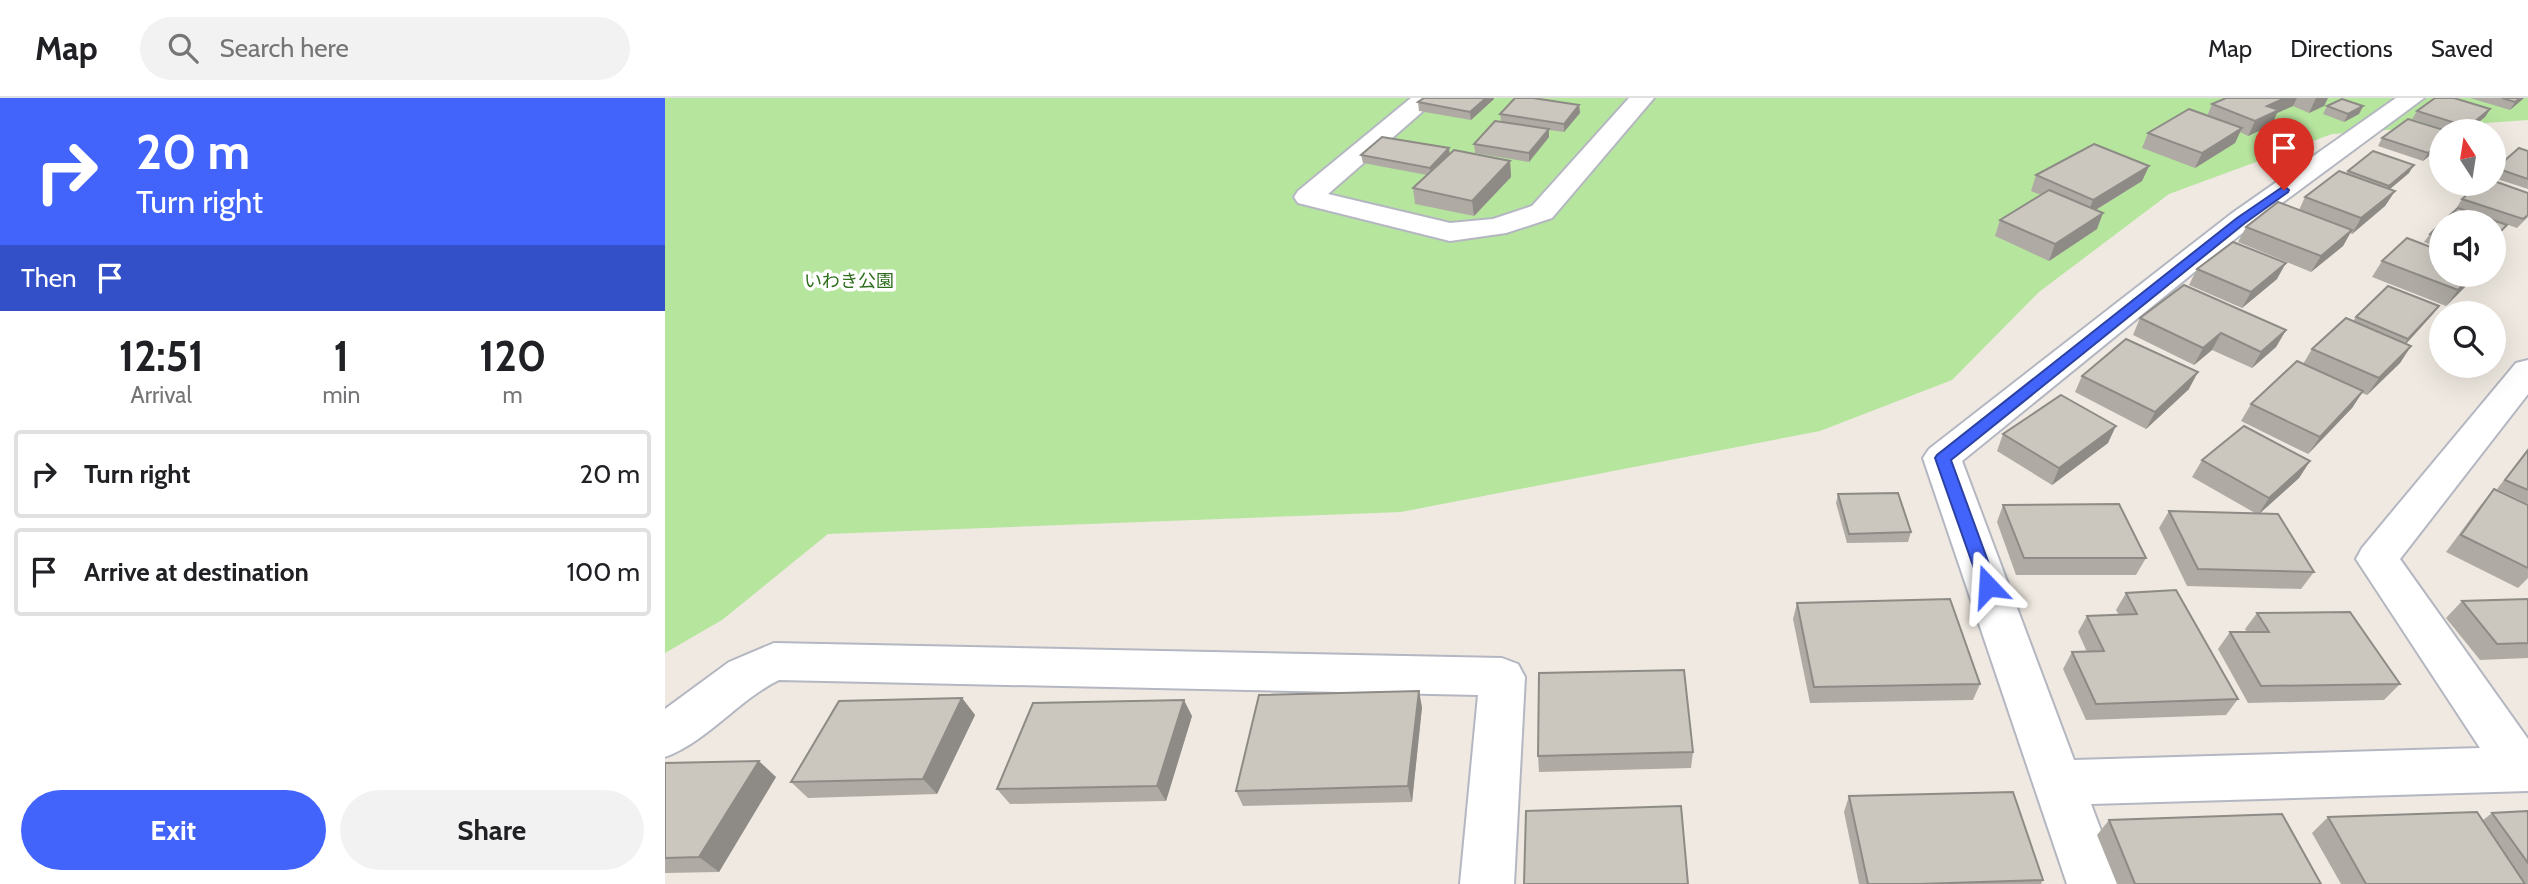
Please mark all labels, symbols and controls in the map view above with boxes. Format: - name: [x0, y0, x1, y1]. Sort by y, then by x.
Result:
- search box: [140, 17, 630, 80]
- text: Map: [35, 28, 98, 68]
- icon: search: [164, 29, 202, 67]
- text: Search here: [220, 32, 349, 64]
- text: Map: [2208, 34, 2252, 63]
- text: Directions: [2290, 34, 2393, 63]
- text: Saved: [2431, 34, 2493, 63]
- pin: [2254, 118, 2314, 190]
- north arrow: [2429, 119, 2506, 196]
- map controls: [2429, 119, 2506, 378]
- text: 20 m: [136, 122, 250, 181]
- icon: right: [21, 126, 112, 217]
- icon: arrive: [2265, 129, 2303, 167]
- text: Turn right: [136, 182, 263, 221]
- button: sound: [2429, 210, 2506, 287]
- icon: arrive: [91, 259, 129, 297]
- text: Then: [21, 262, 77, 294]
- park label: いわき公園: [804, 270, 894, 292]
- button: search: [2429, 301, 2506, 378]
- text: 12:51: [119, 330, 204, 382]
- text: 1: [334, 330, 349, 382]
- text: 120: [479, 330, 546, 382]
- text: Arrival: [131, 381, 192, 409]
- text: min: [322, 381, 360, 409]
- text: m: [503, 381, 523, 409]
- icon: right: [25, 455, 63, 493]
- text: Turn right: [84, 458, 190, 490]
- text: 20 m: [580, 458, 640, 490]
- position arrow: [1951, 549, 2025, 623]
- icon: arrive: [25, 553, 63, 591]
- text: Arrive at destination: [84, 556, 309, 588]
- text: 100 m: [567, 556, 640, 588]
- button: Exit: [21, 790, 326, 870]
- button: Share: [340, 790, 644, 870]

